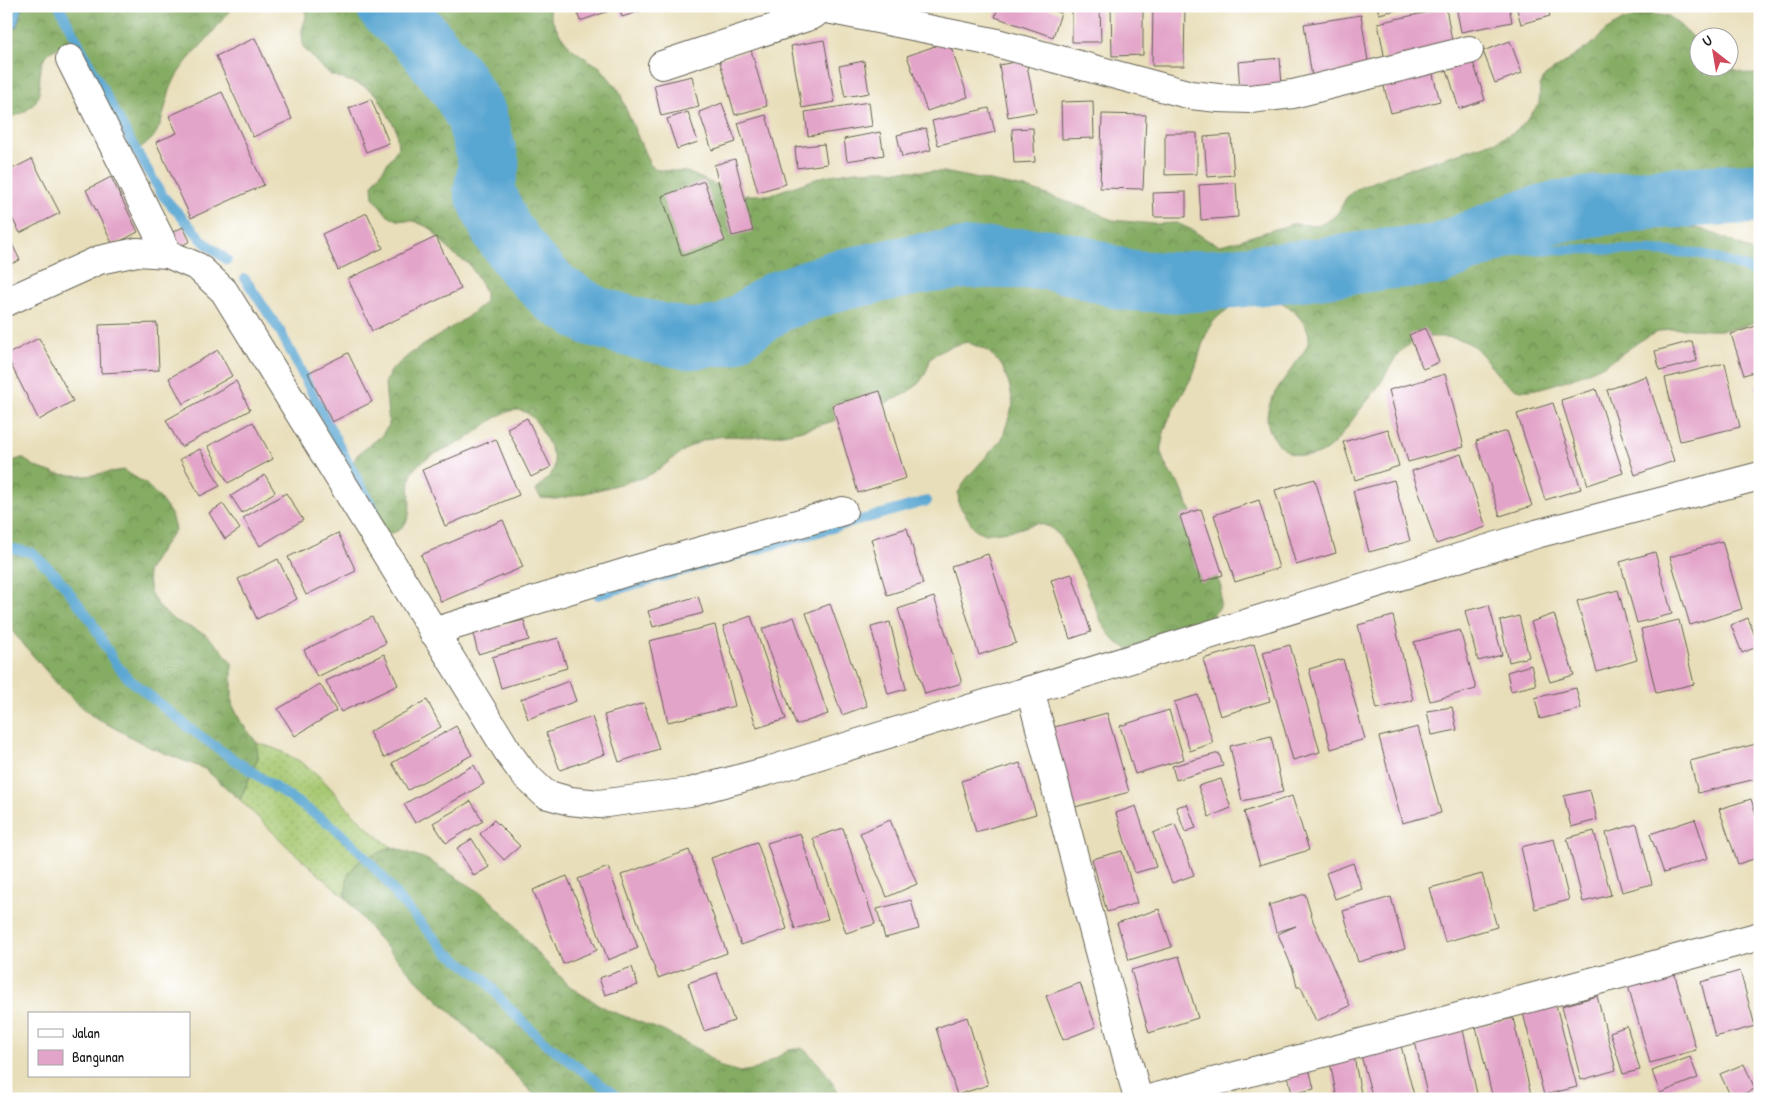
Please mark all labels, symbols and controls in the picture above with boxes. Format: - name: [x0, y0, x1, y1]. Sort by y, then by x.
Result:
- north arrow: [1688, 28, 1738, 78]
- text: U: [1699, 30, 1715, 51]
- legend: [28, 1012, 190, 1078]
- text: Jalan: [72, 1022, 100, 1043]
- text: Bangunan: [72, 1046, 125, 1067]

